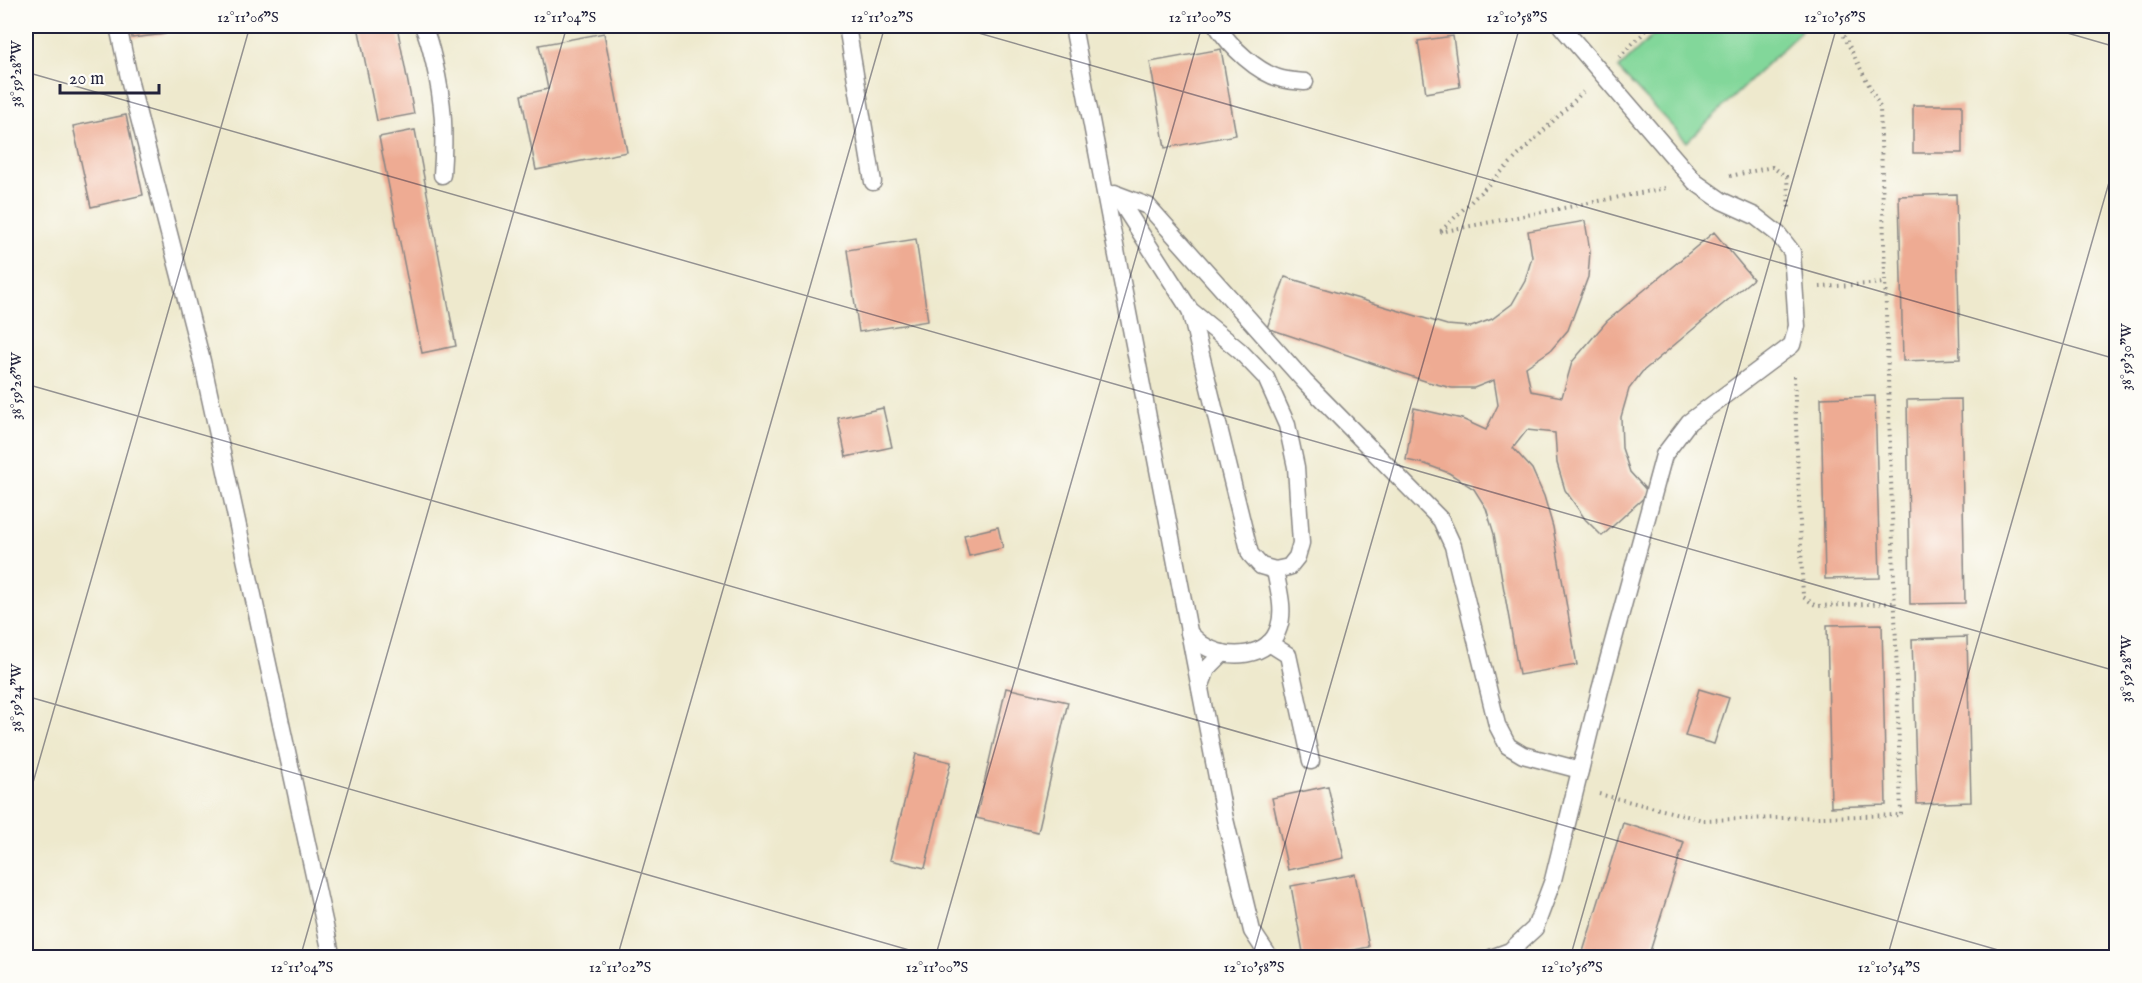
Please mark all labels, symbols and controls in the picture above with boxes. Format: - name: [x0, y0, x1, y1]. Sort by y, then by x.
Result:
- text: 12°11'06"S: [217, 8, 279, 27]
- text: 12°11'04"S: [534, 8, 596, 27]
- text: 12°11'02"S: [851, 8, 913, 27]
- text: 12°11'00"S: [1169, 8, 1231, 27]
- text: 12°10'58"S: [1487, 8, 1547, 27]
- text: 12°10'56"S: [1804, 8, 1866, 27]
- text: 38°59'28"W: [7, 40, 26, 108]
- scale bar: [60, 57, 159, 95]
- text: 20 m: [69, 68, 104, 91]
- text: 38°59'30"W: [2117, 323, 2136, 391]
- text: 38°59'26"W: [7, 352, 26, 420]
- text: 38°59'28"W: [2117, 635, 2136, 703]
- text: 38°59'24"W: [7, 663, 26, 732]
- text: 12°11'04"S: [271, 958, 333, 977]
- text: 12°11'02"S: [589, 958, 651, 977]
- text: 12°11'00"S: [906, 958, 968, 977]
- text: 12°10'58"S: [1224, 958, 1284, 977]
- text: 12°10'56"S: [1541, 958, 1603, 977]
- text: 12°10'54"S: [1858, 958, 1920, 977]

